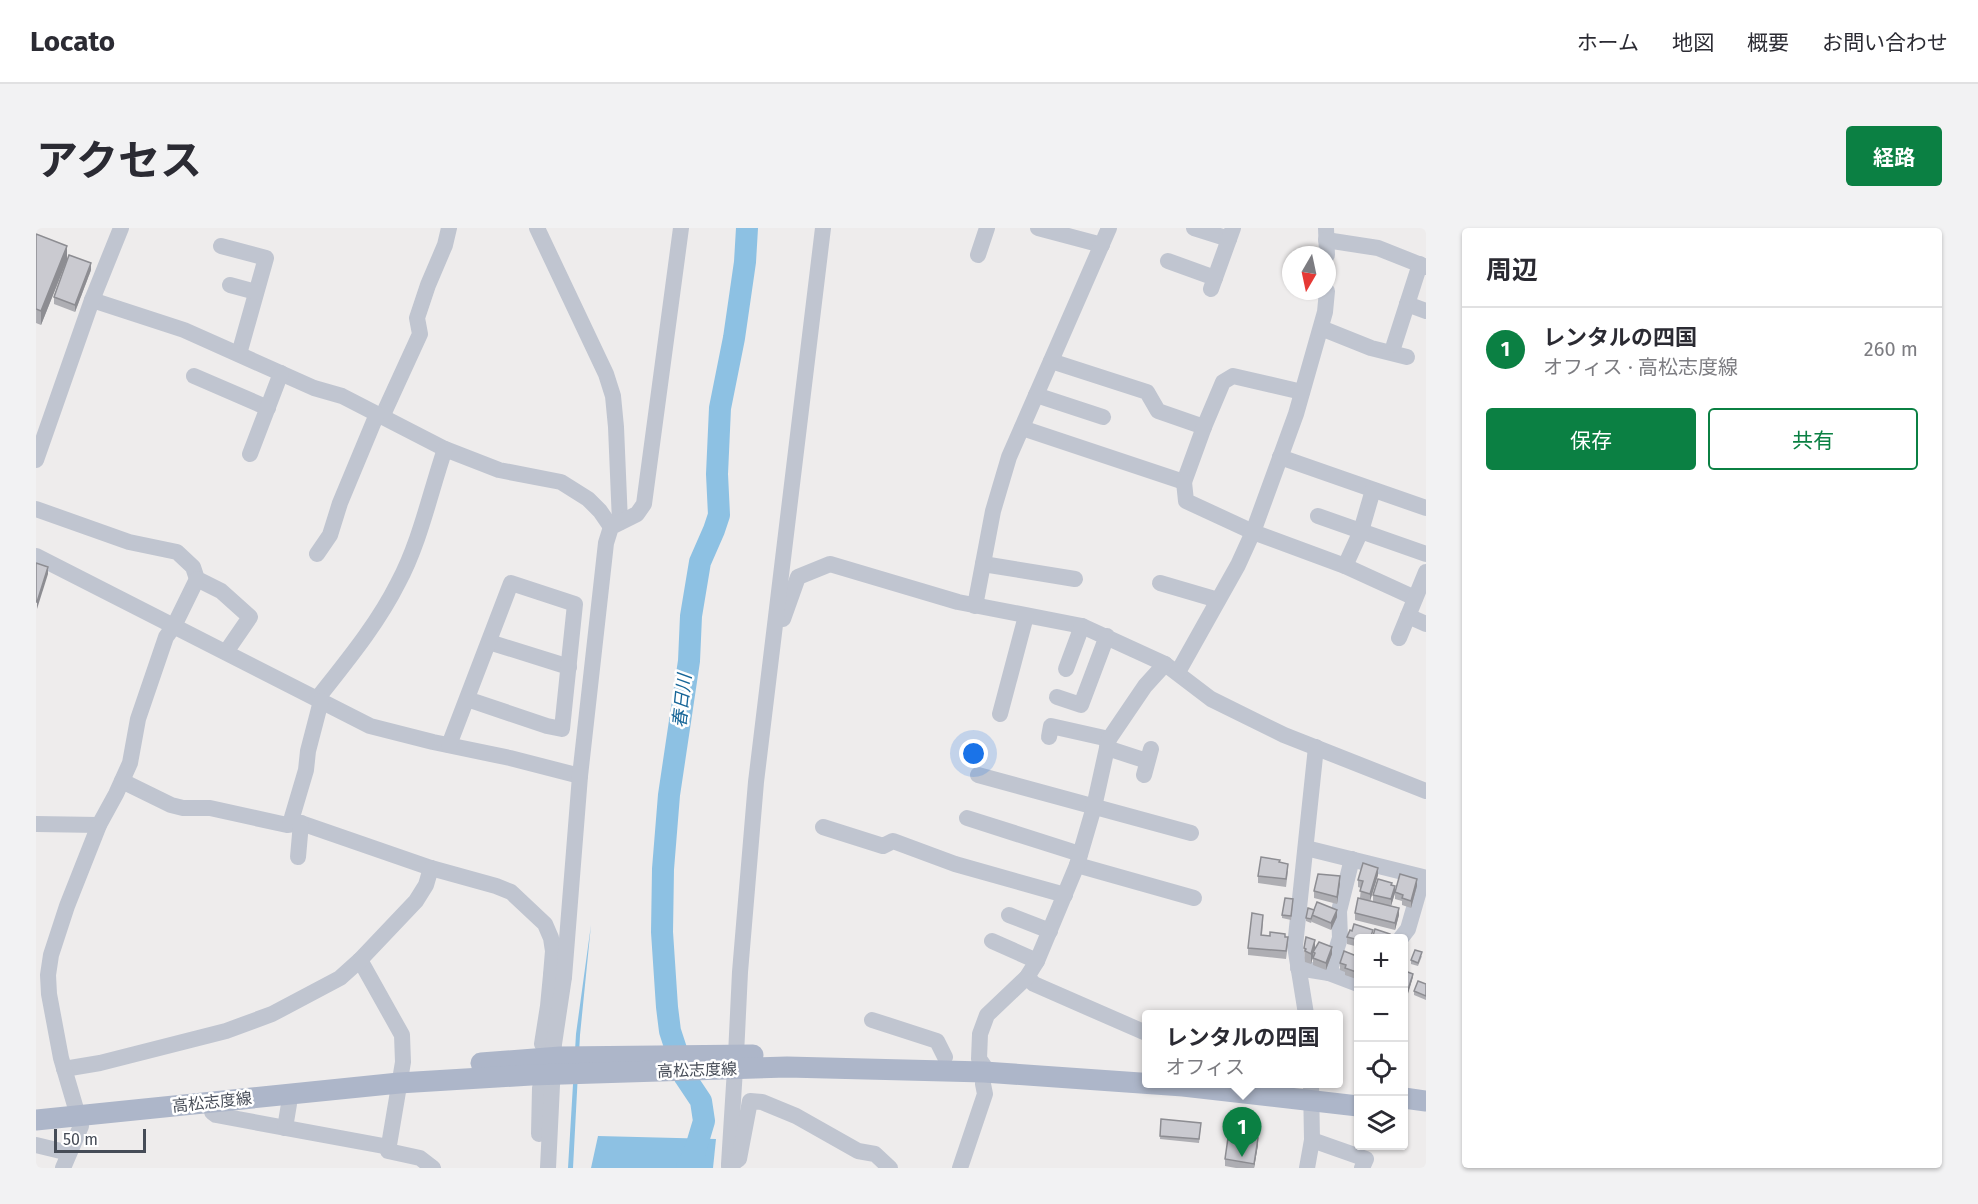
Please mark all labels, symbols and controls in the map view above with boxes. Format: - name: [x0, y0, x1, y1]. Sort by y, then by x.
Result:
- text: Locato: [30, 25, 115, 58]
- text: ホーム: [1577, 30, 1639, 56]
- text: 地図: [1672, 30, 1714, 56]
- text: 概要: [1747, 30, 1789, 56]
- text: お問い合わせ: [1822, 30, 1948, 56]
- button: 経路: [1846, 126, 1942, 186]
- text: アクセス: [36, 136, 202, 186]
- north arrow: [1282, 246, 1336, 300]
- text: 周辺: [1486, 255, 1538, 286]
- text: レンタルの四国: [1543, 324, 1697, 351]
- text: 1: [1501, 337, 1510, 361]
- text: 260 m: [1864, 337, 1918, 361]
- text: オフィス · 高松志度線: [1543, 355, 1738, 379]
- button: 保存: [1486, 408, 1696, 470]
- button: 共有: [1708, 408, 1918, 470]
- water label: 春日川: [668, 671, 696, 729]
- your location: [959, 739, 988, 768]
- map controls: [1354, 934, 1408, 1150]
- button: +: [1354, 934, 1408, 988]
- button: −: [1354, 988, 1408, 1042]
- popup: [1142, 1010, 1343, 1088]
- text: レンタルの四国: [1165, 1024, 1320, 1051]
- button: locate: [1354, 1042, 1408, 1096]
- text: オフィス: [1165, 1055, 1245, 1079]
- street label: 高松志度線: [657, 1059, 737, 1081]
- street label: 高松志度線: [171, 1088, 253, 1116]
- button: layers: [1354, 1096, 1408, 1150]
- pin: 1: [1222, 1108, 1262, 1157]
- scale bar: [54, 1126, 146, 1154]
- text: 50 m: [63, 1130, 98, 1149]

